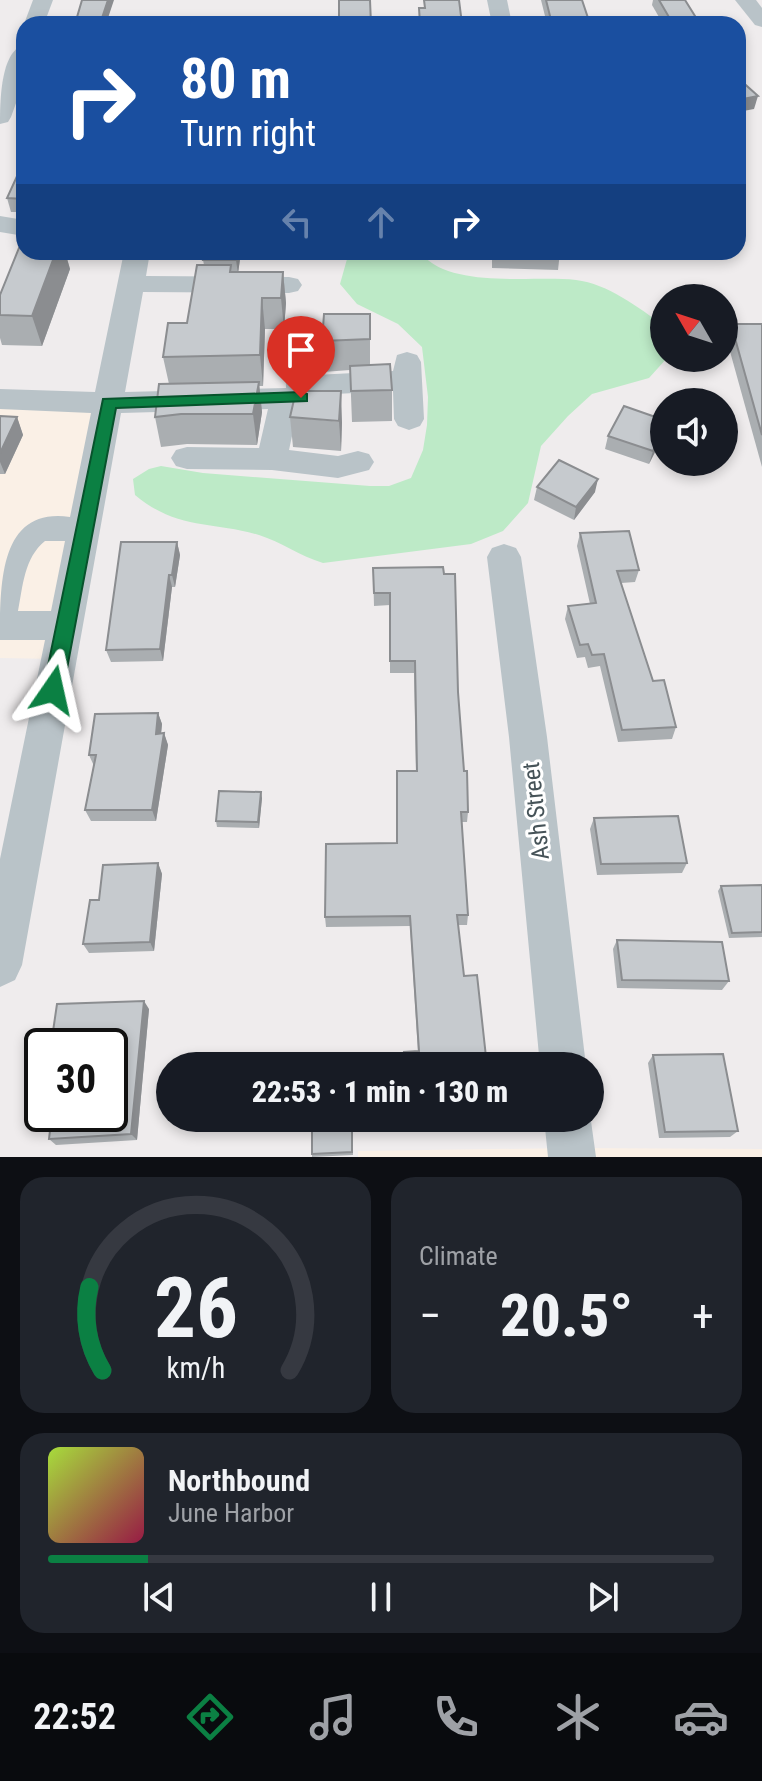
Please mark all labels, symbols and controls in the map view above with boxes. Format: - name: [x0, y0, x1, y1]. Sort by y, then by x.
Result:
- text: 80 m: [180, 46, 291, 112]
- icon: right: [48, 48, 152, 152]
- text: Turn right: [180, 113, 316, 155]
- icon: left: [275, 200, 319, 244]
- icon: ahead: [359, 200, 403, 244]
- icon: right: [443, 200, 487, 244]
- north arrow: [650, 284, 738, 372]
- map controls: [650, 284, 738, 476]
- pin: [267, 316, 335, 398]
- icon: arrive: [279, 328, 323, 372]
- button: sound: [650, 388, 738, 476]
- position arrow: [11, 648, 95, 732]
- street label: Ash Street: [517, 761, 555, 861]
- speed limit sign: 30: [24, 1028, 128, 1132]
- text: 22:53 · 1 min · 130 m: [252, 1074, 508, 1109]
- text: Climate: [419, 1241, 498, 1271]
- text: 26: [153, 1260, 238, 1357]
- text: 20.5°: [500, 1280, 633, 1351]
- text: −: [419, 1290, 441, 1342]
- text: +: [692, 1290, 714, 1342]
- text: km/h: [166, 1351, 225, 1385]
- text: Northbound: [168, 1463, 310, 1498]
- text: June Harbor: [168, 1498, 294, 1528]
- icon: previous: [137, 1575, 181, 1619]
- icon: pause: [359, 1575, 403, 1619]
- icon: next: [581, 1575, 625, 1619]
- icon: directions: [182, 1689, 238, 1745]
- icon: music: [305, 1689, 361, 1745]
- icon: phone: [428, 1689, 484, 1745]
- icon: climate: [550, 1689, 606, 1745]
- icon: car: [673, 1689, 729, 1745]
- text: 22:52: [33, 1696, 116, 1738]

